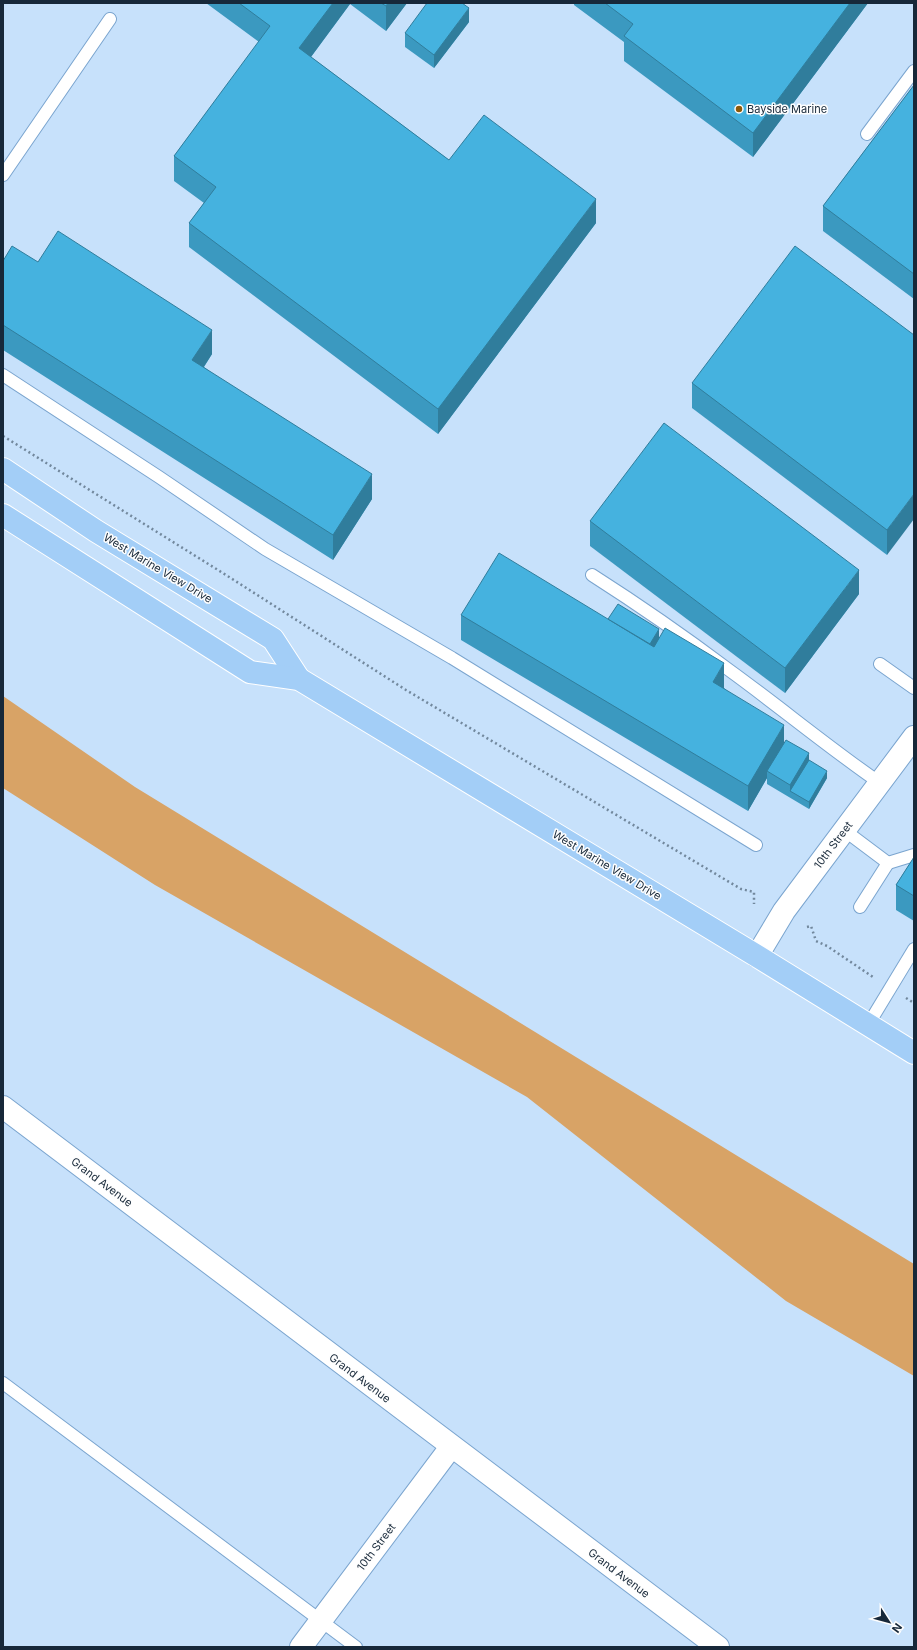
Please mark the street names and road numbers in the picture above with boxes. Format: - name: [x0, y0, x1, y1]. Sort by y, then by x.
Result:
- street label: West Marine View Drive: [101, 530, 215, 606]
- street label: 10th Street: [811, 818, 856, 871]
- street label: West Marine View Drive: [550, 827, 664, 903]
- street label: Grand Avenue: [68, 1154, 136, 1210]
- street label: Grand Avenue: [326, 1350, 394, 1406]
- street label: 10th Street: [354, 1520, 399, 1573]
- street label: Grand Avenue: [585, 1545, 653, 1601]

